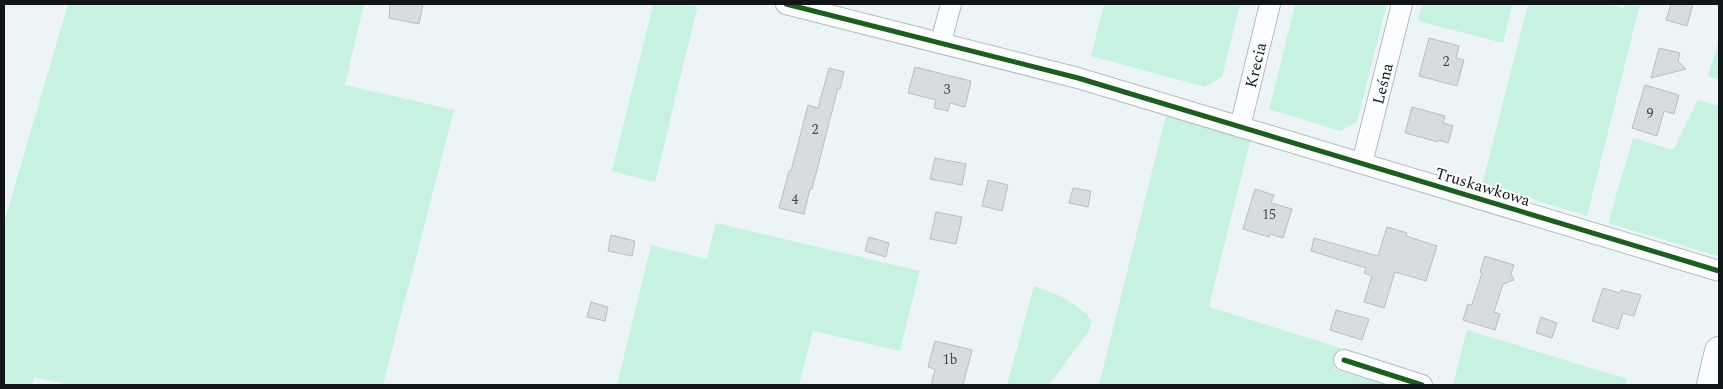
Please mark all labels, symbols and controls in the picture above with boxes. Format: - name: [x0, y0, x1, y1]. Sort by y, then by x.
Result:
- street label: Krecia: [1239, 40, 1273, 90]
- house number: 2: [1443, 51, 1450, 72]
- street label: Leśna: [1366, 60, 1400, 107]
- house number: 3: [944, 79, 951, 100]
- house number: 9: [1647, 103, 1654, 124]
- house number: 2: [812, 119, 819, 140]
- street label: Truskawkowa: [1432, 161, 1533, 213]
- house number: 4: [792, 189, 799, 210]
- house number: 15: [1262, 204, 1276, 225]
- house number: 1b: [943, 349, 958, 370]

